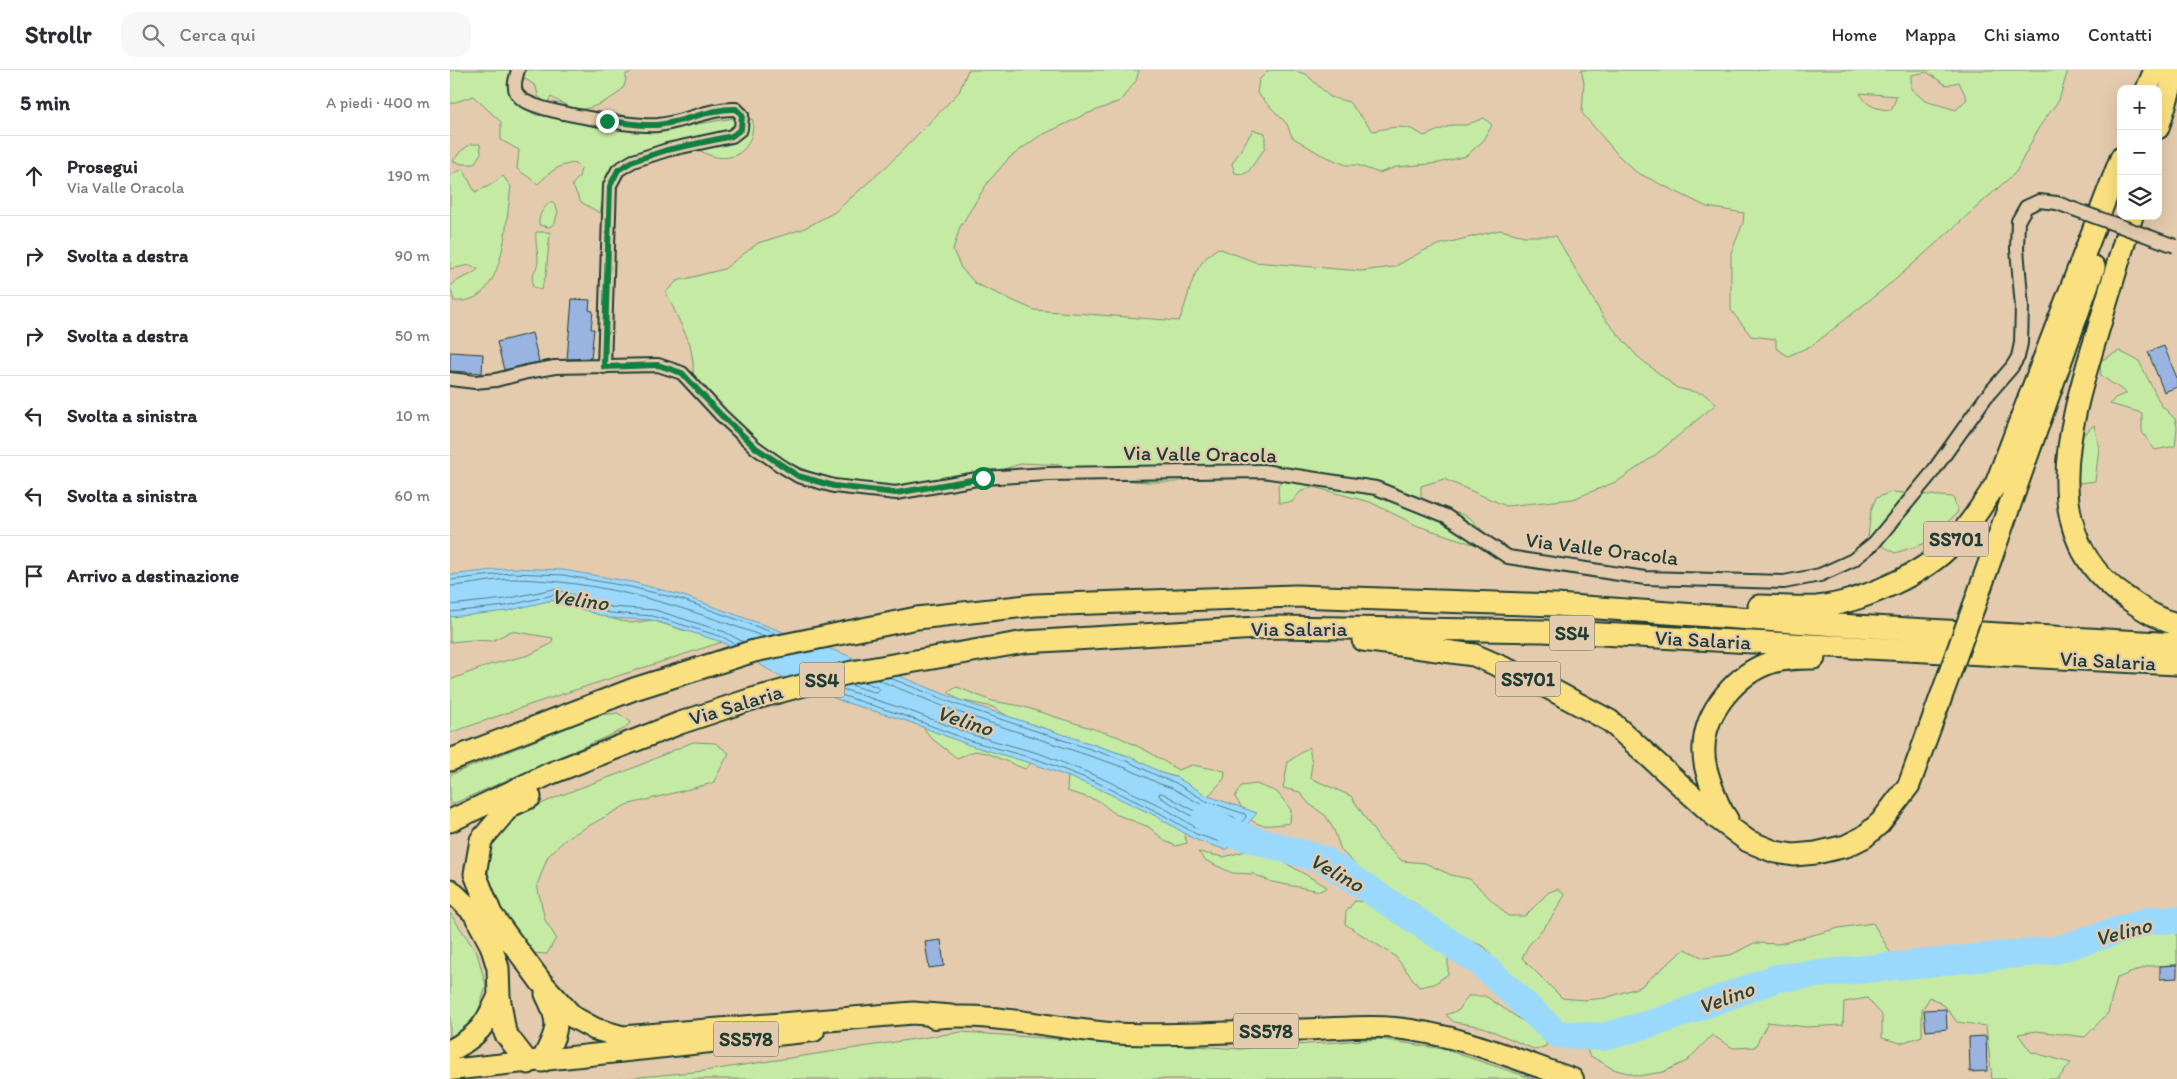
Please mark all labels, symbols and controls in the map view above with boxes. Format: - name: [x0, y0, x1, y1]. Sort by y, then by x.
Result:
- search box: [121, 12, 471, 57]
- text: Strollr: [25, 20, 91, 49]
- icon: search: [139, 21, 167, 49]
- text: Cerca qui: [179, 23, 256, 46]
- text: Home: [1832, 24, 1877, 46]
- text: Mappa: [1905, 24, 1956, 46]
- text: Chi siamo: [1984, 24, 2060, 46]
- text: Contatti: [2088, 24, 2152, 46]
- map controls: [2117, 85, 2162, 220]
- button: +: [2117, 85, 2162, 130]
- text: 5 min: [20, 90, 70, 115]
- text: A piedi · 400 m: [326, 93, 430, 112]
- route end: [596, 110, 619, 133]
- button: −: [2117, 130, 2162, 175]
- text: Prosegui: [67, 155, 138, 178]
- icon: ahead: [20, 162, 48, 190]
- text: 190 m: [387, 166, 430, 185]
- button: layers: [2117, 175, 2162, 220]
- text: Via Valle Oracola: [67, 178, 184, 197]
- icon: right: [20, 242, 48, 270]
- text: Svolta a destra: [67, 244, 188, 267]
- text: 90 m: [395, 246, 430, 265]
- icon: right: [20, 322, 48, 350]
- text: Svolta a destra: [67, 324, 188, 347]
- text: 50 m: [395, 326, 430, 345]
- icon: left: [20, 402, 48, 430]
- text: Svolta a sinistra: [67, 404, 197, 427]
- text: 10 m: [396, 406, 430, 425]
- street label: Via Valle Oracola: [1123, 440, 1277, 467]
- route start: [972, 467, 995, 490]
- icon: left: [20, 482, 48, 510]
- text: Svolta a sinistra: [67, 484, 197, 507]
- text: 60 m: [395, 486, 430, 505]
- road number: SS701: [1924, 522, 1988, 556]
- street label: Via Valle Oracola: [1524, 527, 1680, 570]
- icon: arrive: [20, 562, 48, 590]
- text: Arrivo a destinazione: [67, 564, 239, 587]
- water label: Velino: [550, 582, 611, 617]
- street label: Via Salaria: [1251, 616, 1347, 641]
- road number: SS4: [1550, 616, 1594, 650]
- street label: Via Salaria: [1654, 624, 1752, 655]
- street label: Via Salaria: [2059, 645, 2157, 676]
- road number: SS4: [800, 662, 844, 698]
- road number: SS701: [1496, 662, 1560, 696]
- street label: Via Salaria: [686, 678, 786, 731]
- water label: Velino: [933, 699, 997, 742]
- water label: Velino: [1305, 847, 1369, 899]
- water label: Velino: [2092, 911, 2155, 952]
- water label: Velino: [1695, 975, 1758, 1020]
- road number: SS578: [1234, 1014, 1298, 1048]
- road number: SS578: [714, 1022, 778, 1056]

